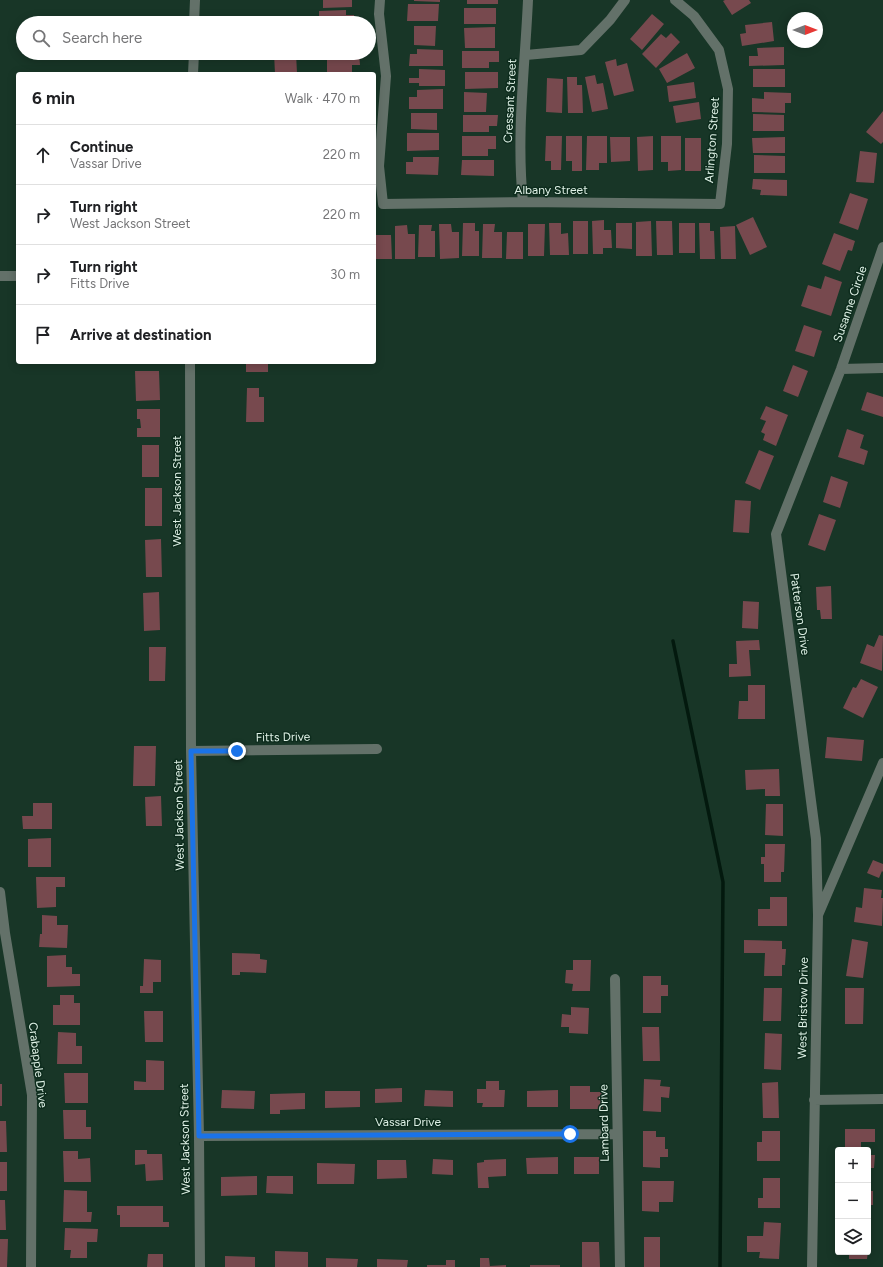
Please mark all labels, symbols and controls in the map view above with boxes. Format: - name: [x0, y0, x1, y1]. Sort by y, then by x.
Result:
- north arrow: [787, 12, 823, 48]
- search box: [16, 16, 376, 60]
- icon: search: [30, 27, 52, 49]
- text: Search here: [62, 29, 142, 47]
- street label: Cressant Street: [501, 58, 519, 143]
- text: 6 min: [32, 88, 75, 108]
- text: Walk · 470 m: [285, 91, 360, 106]
- street label: Arlington Street: [702, 96, 722, 183]
- text: Continue: [70, 138, 133, 156]
- icon: ahead: [32, 144, 54, 166]
- text: 220 m: [323, 147, 360, 162]
- text: Vassar Drive: [70, 156, 142, 171]
- street label: Albany Street: [514, 183, 588, 197]
- text: Turn right: [70, 198, 138, 216]
- icon: right: [32, 204, 54, 226]
- text: 220 m: [323, 207, 360, 222]
- text: West Jackson Street: [70, 216, 190, 231]
- text: Turn right: [70, 258, 138, 276]
- icon: right: [32, 264, 54, 286]
- street label: Susanne Circle: [830, 264, 870, 344]
- text: 30 m: [330, 267, 360, 282]
- text: Fitts Drive: [70, 276, 129, 291]
- icon: arrive: [32, 324, 54, 346]
- text: Arrive at destination: [70, 326, 211, 344]
- street label: West Jackson Street: [170, 435, 184, 547]
- street label: Patterson Drive: [787, 572, 813, 656]
- street label: Fitts Drive: [256, 730, 311, 744]
- route end: [228, 742, 246, 760]
- street label: West Jackson Street: [171, 759, 187, 871]
- street label: West Bristow Drive: [795, 957, 811, 1059]
- street label: Crabapple Drive: [26, 1021, 50, 1109]
- street label: West Jackson Street: [177, 1083, 193, 1195]
- street label: Lambard Drive: [596, 1084, 612, 1162]
- street label: Vassar Drive: [375, 1115, 441, 1129]
- route start: [561, 1125, 579, 1143]
- map controls: [835, 1147, 871, 1255]
- button: +: [835, 1147, 871, 1183]
- button: −: [835, 1183, 871, 1219]
- button: layers: [835, 1219, 871, 1255]

